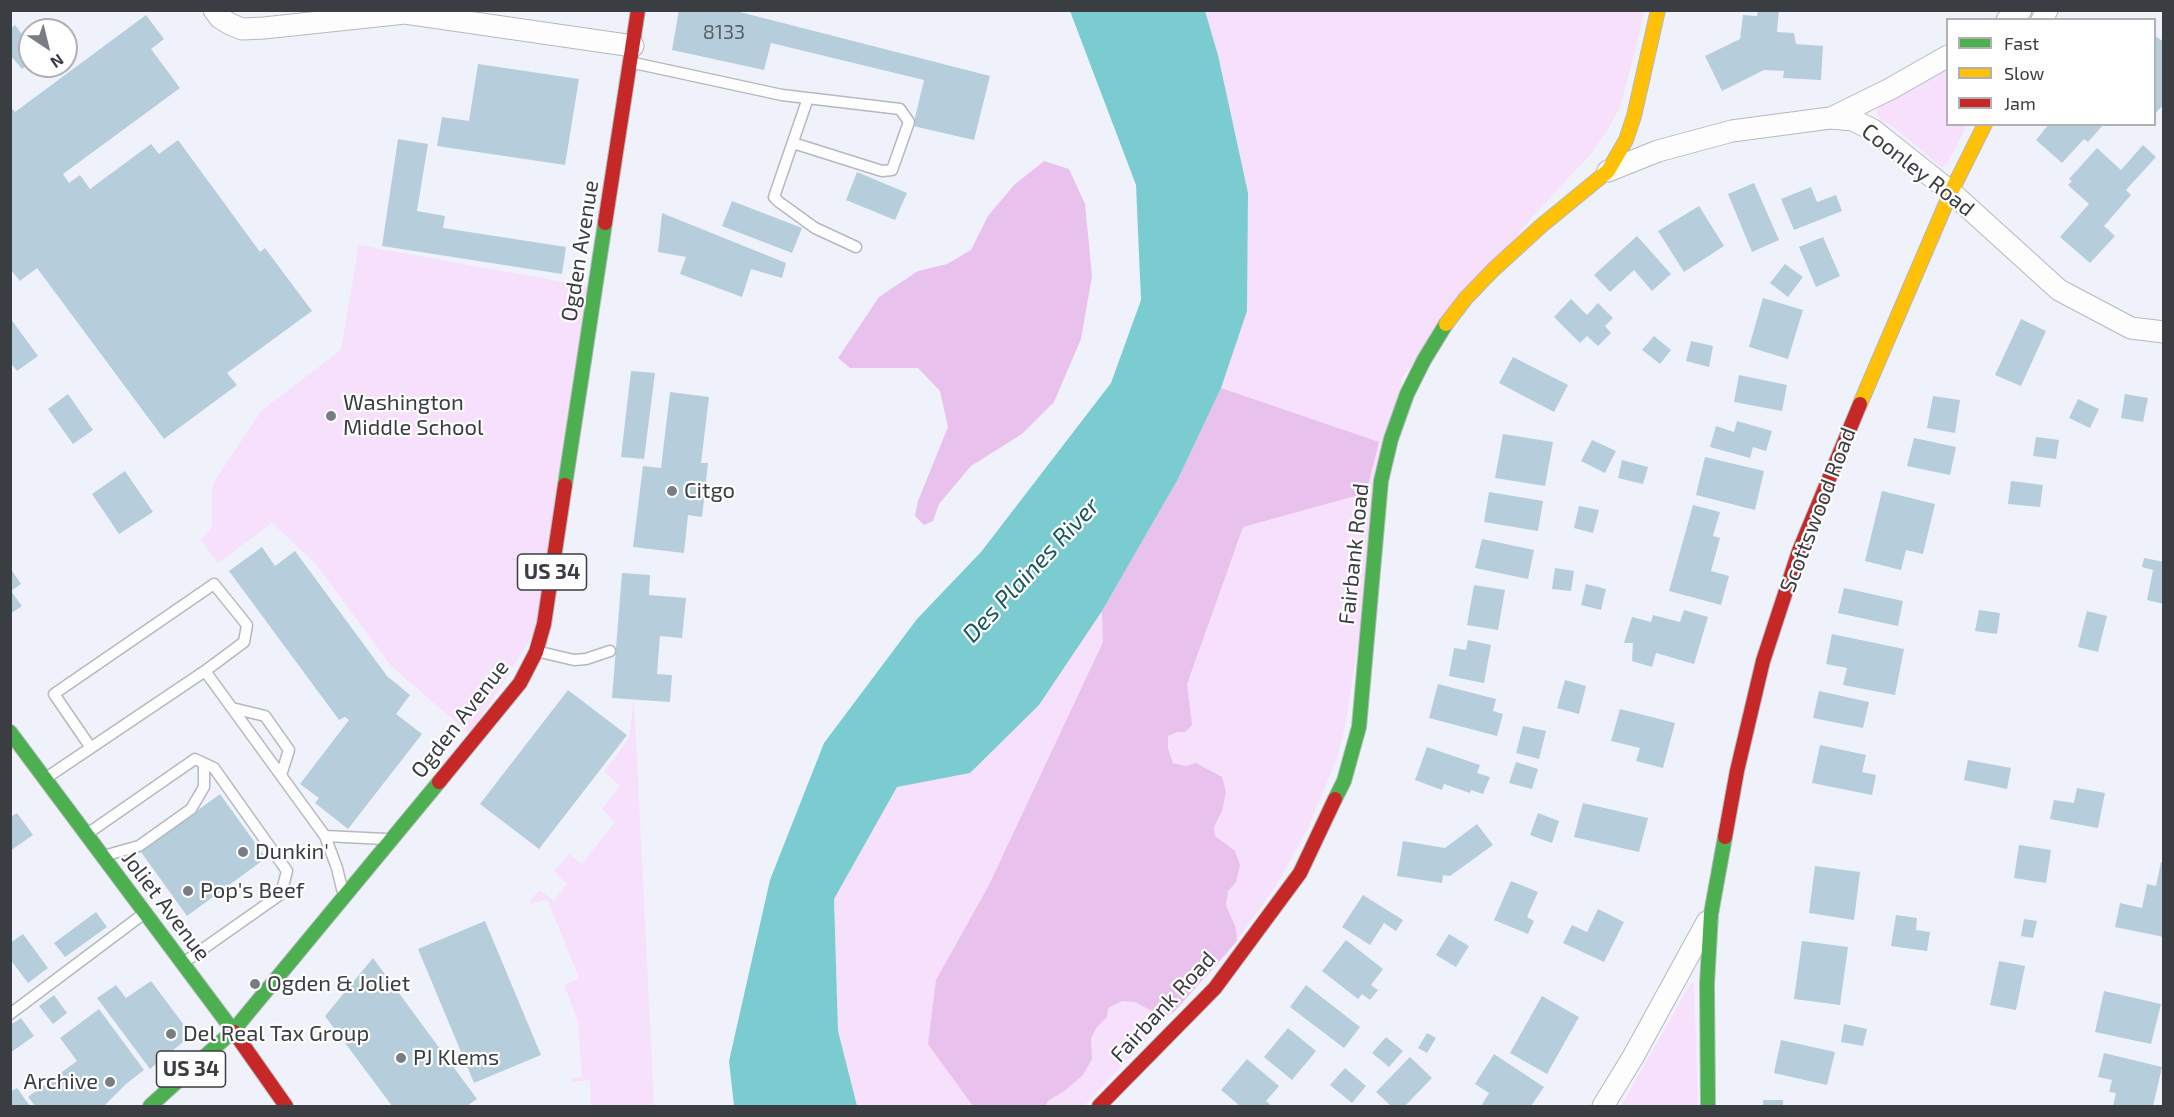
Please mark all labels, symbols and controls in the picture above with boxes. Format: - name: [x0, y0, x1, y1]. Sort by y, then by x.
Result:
- north arrow: [18, 18, 78, 78]
- legend: [1946, 18, 2156, 126]
- house number: 8133: [703, 20, 745, 44]
- text: Fast: [2004, 32, 2039, 54]
- text: N: [47, 50, 68, 73]
- text: Slow: [2004, 62, 2044, 84]
- text: Jam: [2004, 92, 2036, 114]
- street label: Coonley Road: [1856, 118, 1980, 222]
- street label: Ogden Avenue: [556, 178, 604, 324]
- place label: Washington Middle School: [343, 390, 484, 442]
- marker: Washington Middle School: [324, 409, 338, 423]
- street label: Scottswood Road: [1774, 424, 1862, 596]
- place label: Citgo: [684, 478, 735, 504]
- street label: Fairbank Road: [1333, 482, 1375, 626]
- marker: Citgo: [665, 484, 679, 498]
- water label: Des Plaines River: [957, 492, 1105, 648]
- road number: US 34: [518, 554, 586, 590]
- street label: Ogden Avenue: [406, 655, 514, 783]
- place label: Dunkin': [255, 839, 329, 865]
- marker: Dunkin': [236, 845, 250, 859]
- street label: Joliet Avenue: [116, 846, 216, 966]
- place label: Pop's Beef: [200, 878, 304, 904]
- marker: Pop's Beef: [181, 884, 195, 898]
- street label: Fairbank Road: [1105, 946, 1221, 1068]
- place label: Ogden & Joliet: [267, 971, 410, 997]
- marker: Ogden & Joliet: [248, 977, 262, 991]
- place label: Del Real Tax Group: [183, 1021, 369, 1047]
- marker: Del Real Tax Group: [164, 1027, 178, 1041]
- place label: PJ Klems: [413, 1045, 499, 1071]
- road number: US 34: [156, 1051, 225, 1087]
- marker: PJ Klems: [394, 1051, 408, 1065]
- place label: Archive: [23, 1069, 98, 1095]
- marker: Archive: [103, 1075, 117, 1089]

